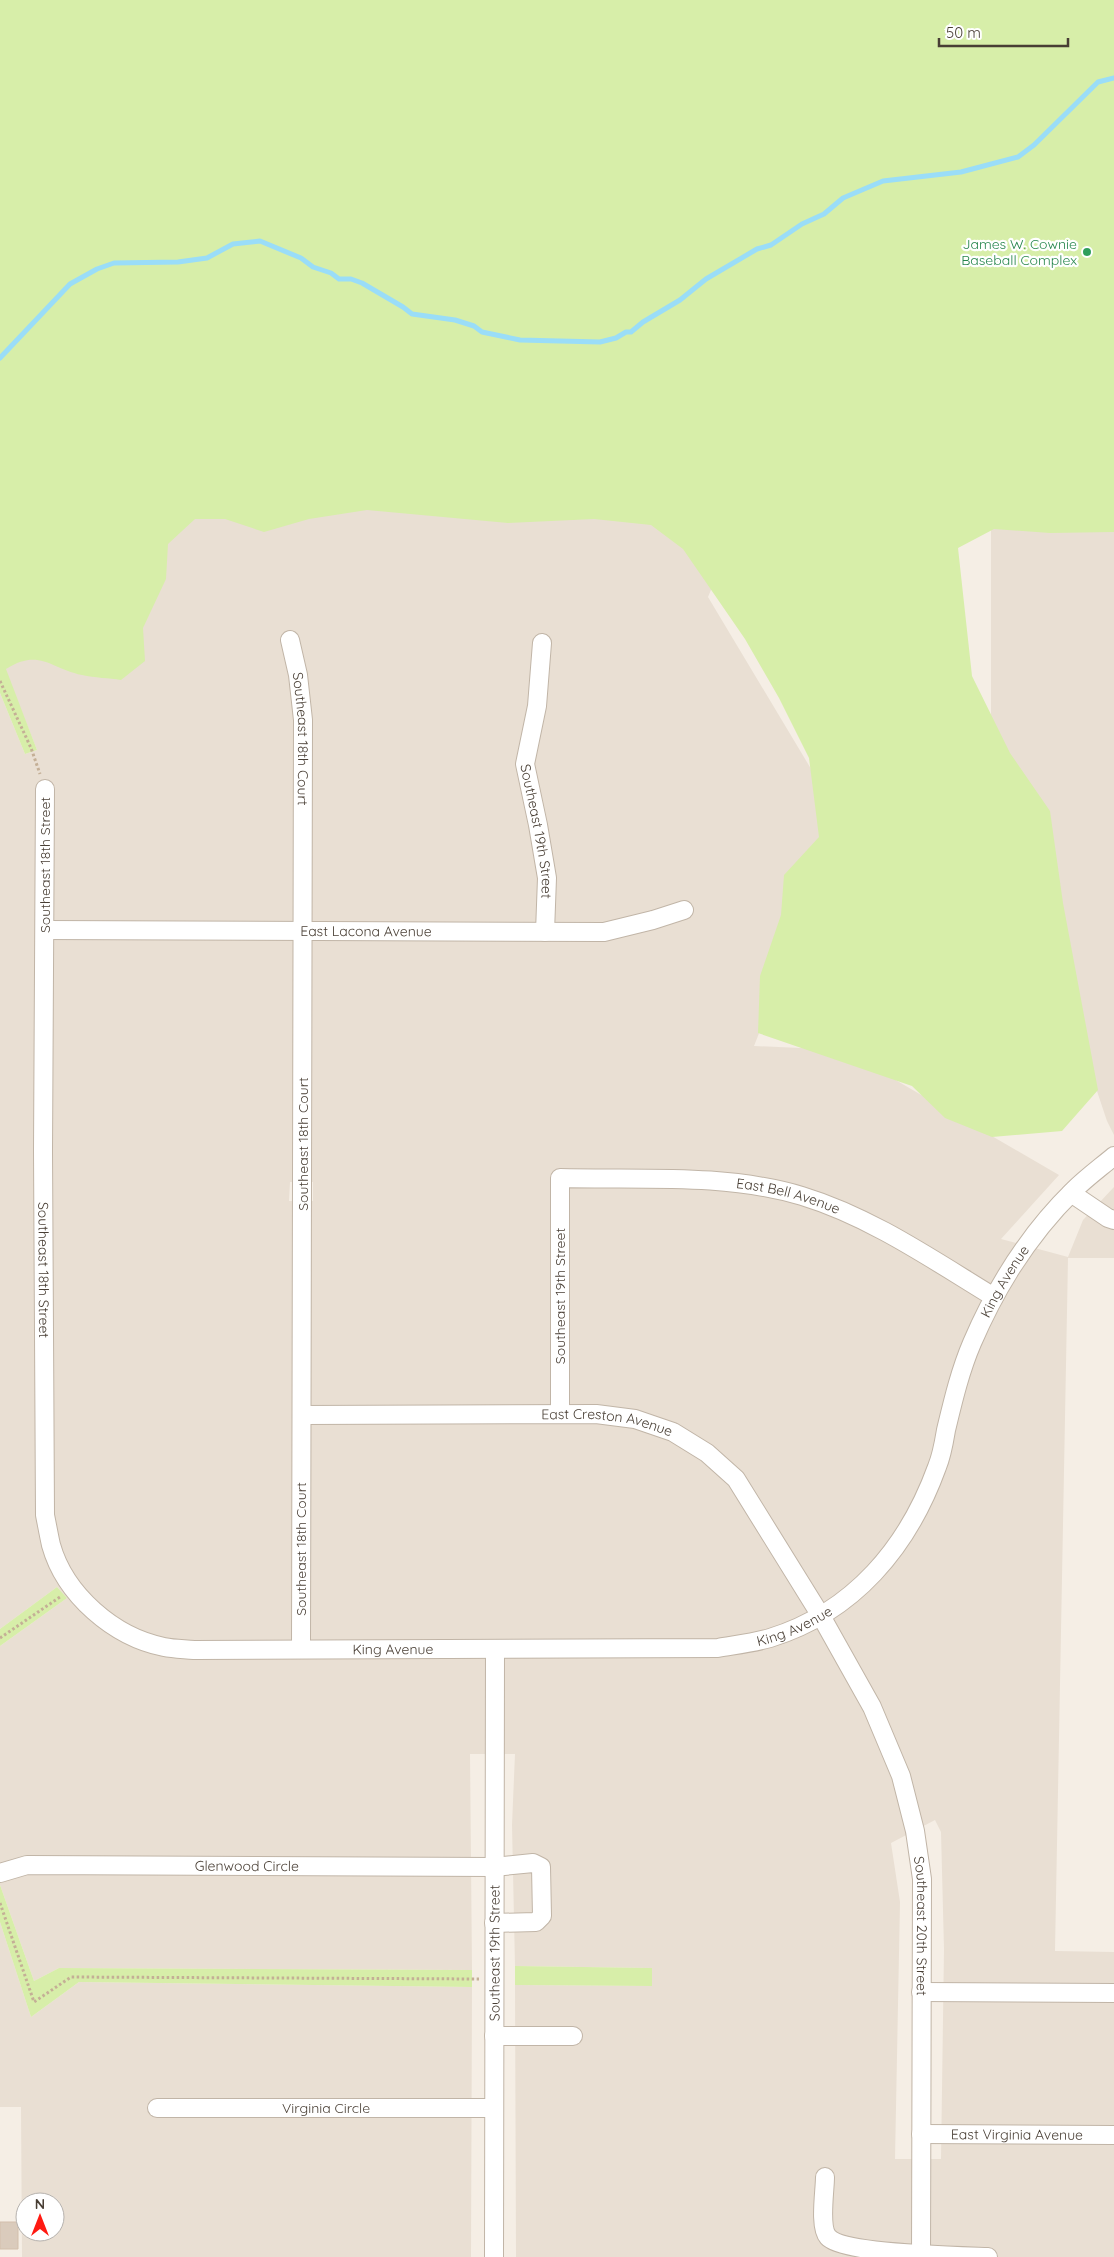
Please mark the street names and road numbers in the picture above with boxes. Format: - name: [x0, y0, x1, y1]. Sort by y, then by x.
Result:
- street label: Southeast 18th Court: [289, 671, 312, 806]
- street label: Southeast 19th Street: [516, 762, 556, 899]
- street label: Southeast 18th Street: [36, 797, 54, 933]
- street label: East Lacona Avenue: [300, 922, 432, 940]
- street label: Southeast 18th Court: [294, 1077, 312, 1211]
- street label: East Bell Avenue: [735, 1174, 843, 1218]
- street label: Southeast 18th Street: [34, 1202, 53, 1338]
- street label: Southeast 19th Street: [551, 1228, 569, 1364]
- street label: King Avenue: [976, 1242, 1033, 1320]
- street label: East Creston Avenue: [541, 1405, 675, 1440]
- street label: Southeast 18th Court: [292, 1482, 310, 1616]
- street label: King Avenue: [755, 1602, 836, 1650]
- street label: King Avenue: [352, 1640, 434, 1658]
- street label: Southeast 20th Street: [910, 1855, 931, 1996]
- street label: Glenwood Circle: [195, 1857, 299, 1875]
- street label: Southeast 19th Street: [485, 1885, 504, 2021]
- street label: Virginia Circle: [282, 2099, 370, 2117]
- street label: East Virginia Avenue: [951, 2125, 1083, 2144]

